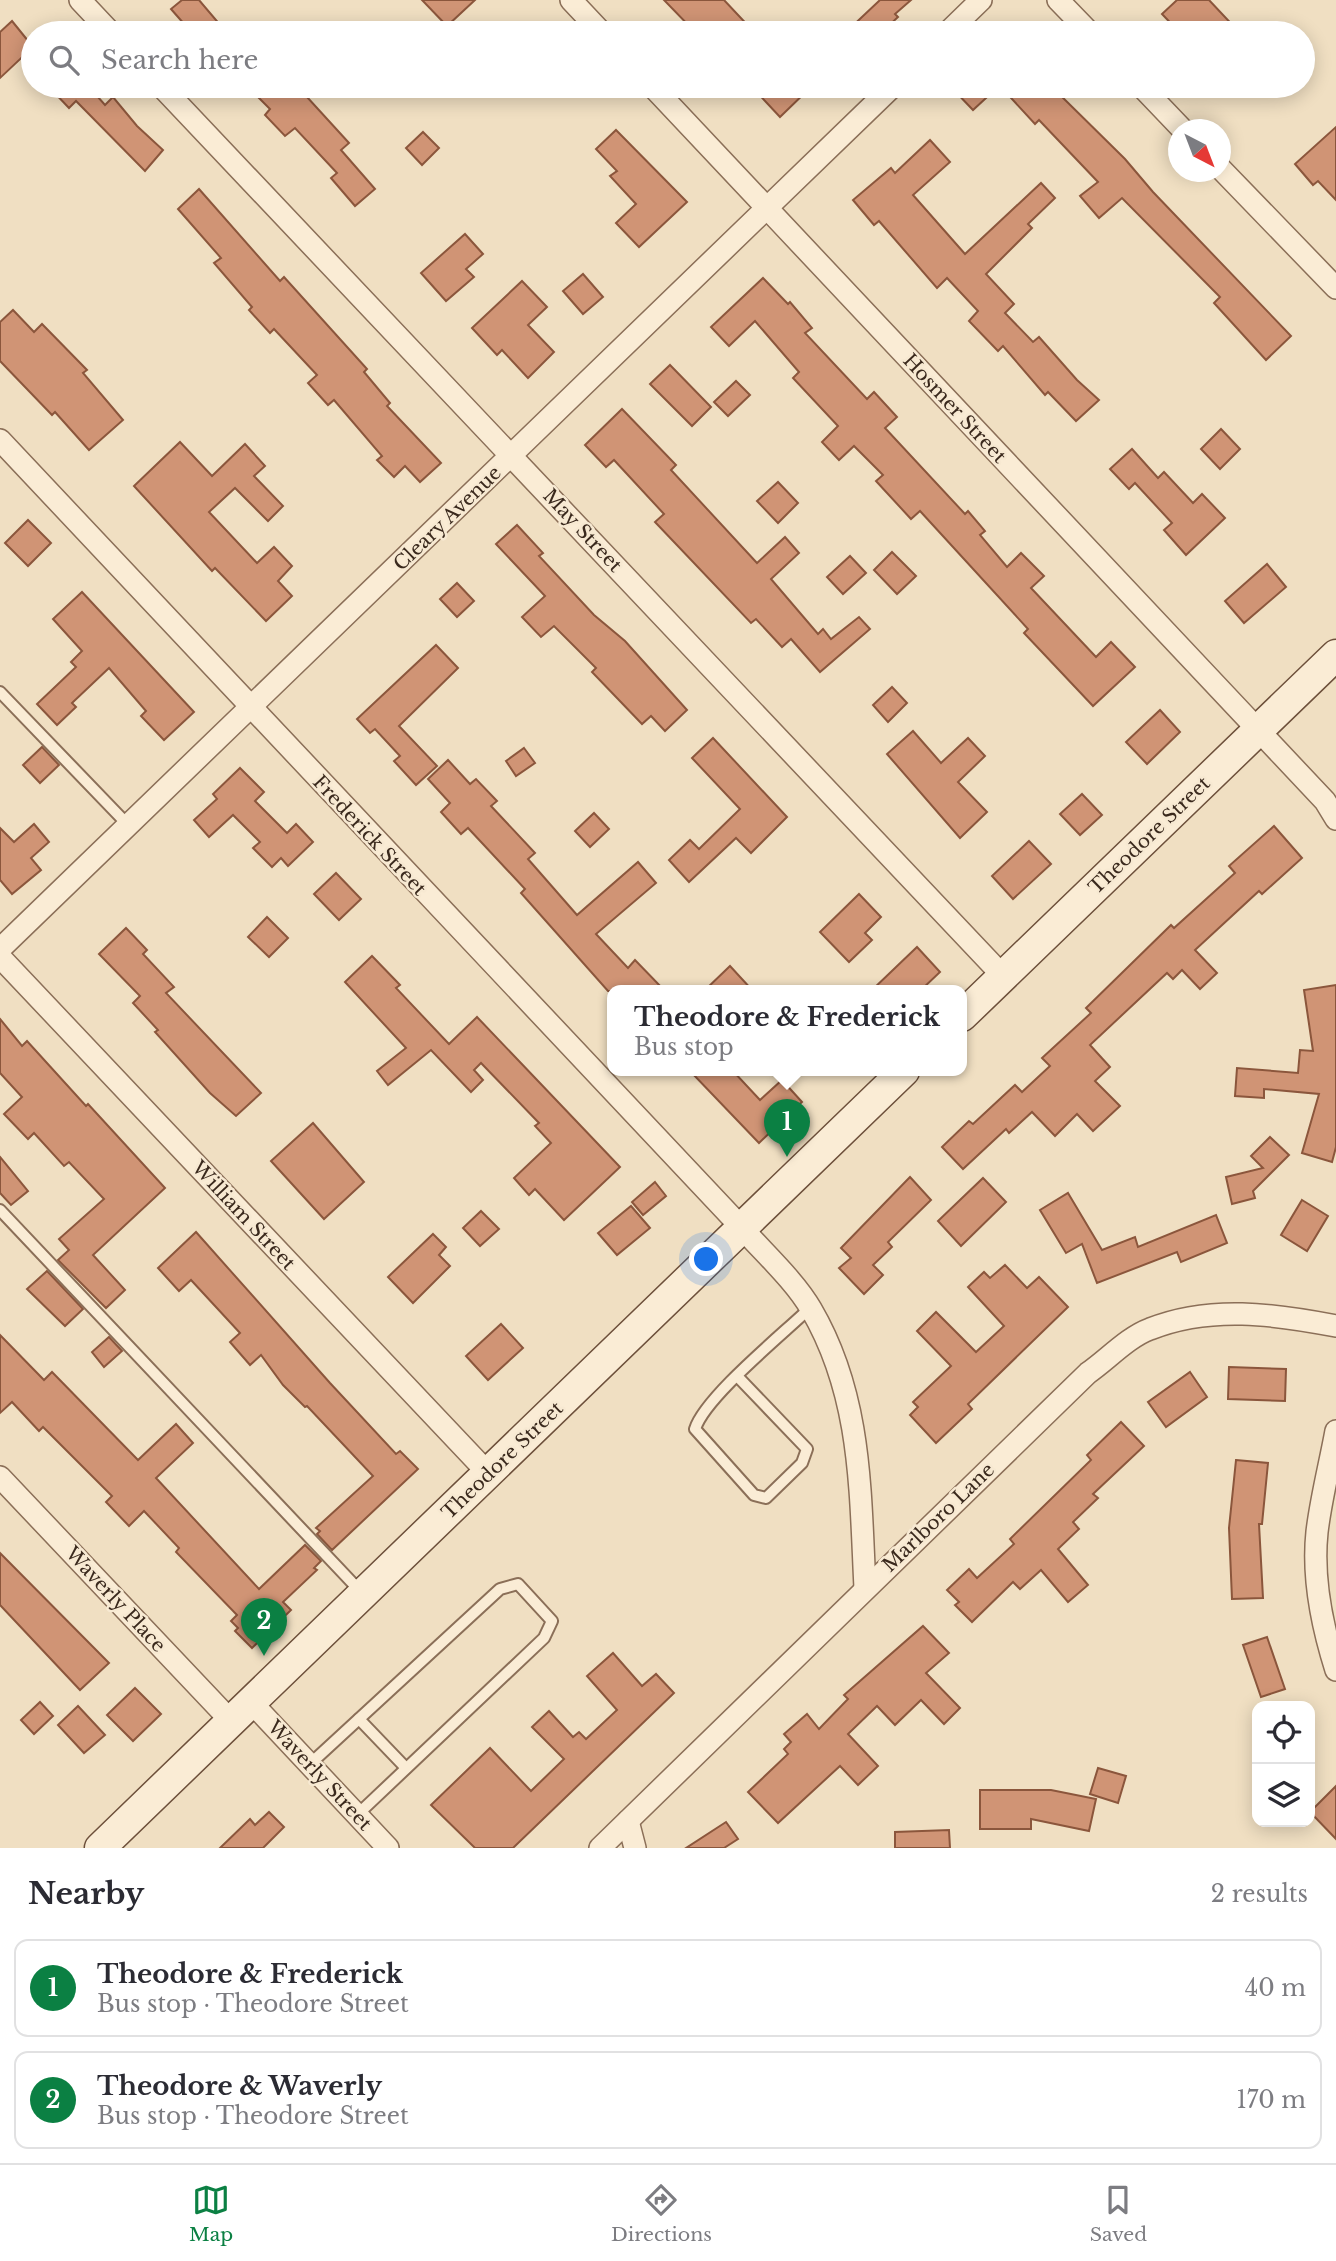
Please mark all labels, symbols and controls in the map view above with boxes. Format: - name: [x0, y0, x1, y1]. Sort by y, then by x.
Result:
- search box: [21, 21, 1315, 98]
- icon: search: [45, 41, 83, 79]
- text: Search here: [101, 44, 258, 76]
- north arrow: [1168, 119, 1231, 182]
- street label: Hosmer Street: [898, 349, 1012, 468]
- street label: Cleary Avenue: [389, 461, 506, 575]
- street label: May Street: [538, 484, 627, 577]
- street label: Frederick Street: [308, 771, 432, 901]
- street label: Theodore Street: [1084, 771, 1215, 899]
- popup: [607, 985, 967, 1076]
- text: Theodore & Frederick: [634, 1001, 940, 1033]
- text: Bus stop: [634, 1033, 734, 1061]
- pin: 1: [764, 1099, 810, 1157]
- street label: William Street: [186, 1155, 301, 1275]
- your location: [689, 1242, 723, 1276]
- street label: Theodore Street: [437, 1396, 568, 1524]
- street label: Marlboro Lane: [878, 1458, 999, 1576]
- street label: Waverly Place: [60, 1541, 170, 1657]
- pin: 2: [241, 1598, 287, 1656]
- map controls: [1252, 1701, 1315, 1827]
- button: locate: [1252, 1701, 1315, 1764]
- street label: Waverly Street: [262, 1715, 377, 1836]
- button: layers: [1252, 1764, 1315, 1827]
- text: Nearby: [28, 1875, 144, 1912]
- text: 2 results: [1211, 1880, 1308, 1908]
- text: Theodore & Frederick: [97, 1958, 403, 1990]
- text: 1: [48, 1974, 58, 2002]
- text: 40 m: [1245, 1974, 1306, 2002]
- text: Bus stop · Theodore Street: [97, 1990, 409, 2018]
- text: Theodore & Waverly: [97, 2070, 382, 2102]
- text: 2: [46, 2086, 60, 2114]
- text: 170 m: [1236, 2086, 1306, 2114]
- text: Bus stop · Theodore Street: [97, 2102, 409, 2130]
- tab: Map: [189, 2181, 233, 2246]
- tab: Directions: [611, 2181, 712, 2246]
- tab: Saved: [1090, 2181, 1147, 2246]

